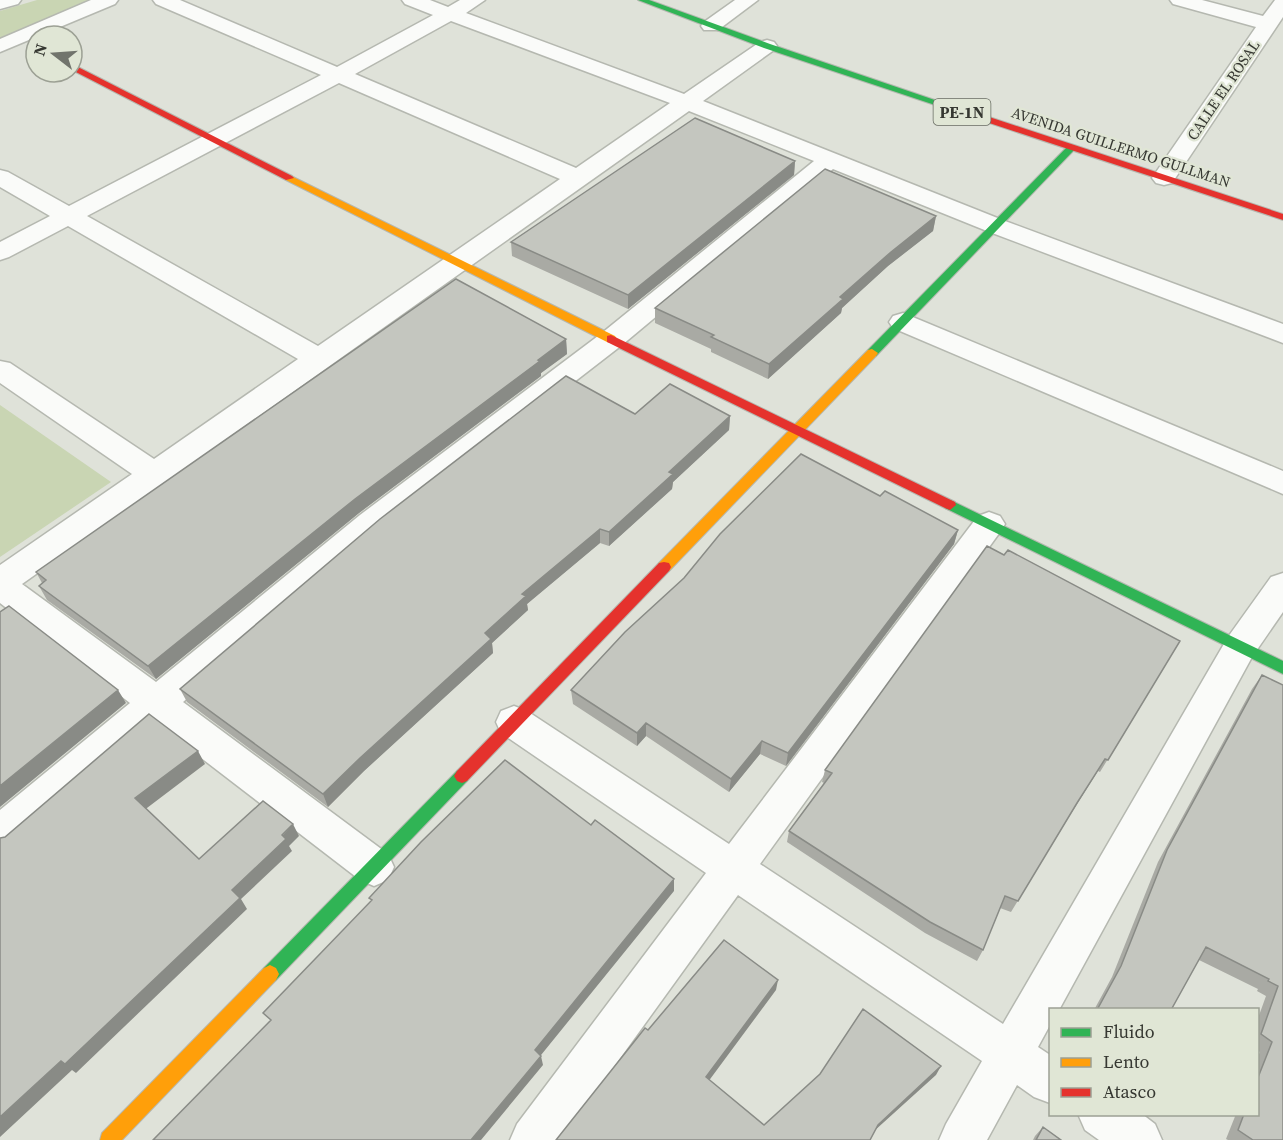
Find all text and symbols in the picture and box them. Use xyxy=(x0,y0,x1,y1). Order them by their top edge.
north arrow xyxy=(24,24,84,84)
street label: CALLE EL ROSAL xyxy=(1182,36,1264,144)
text: N xyxy=(27,40,52,58)
road number: PE-1N xyxy=(934,99,990,125)
street label: AVENIDA GUILLERMO GULLMAN xyxy=(1009,102,1233,192)
legend xyxy=(1049,1008,1259,1116)
text: Fluido xyxy=(1103,1019,1155,1044)
text: Lento xyxy=(1103,1049,1150,1074)
text: Atasco xyxy=(1103,1079,1156,1104)

